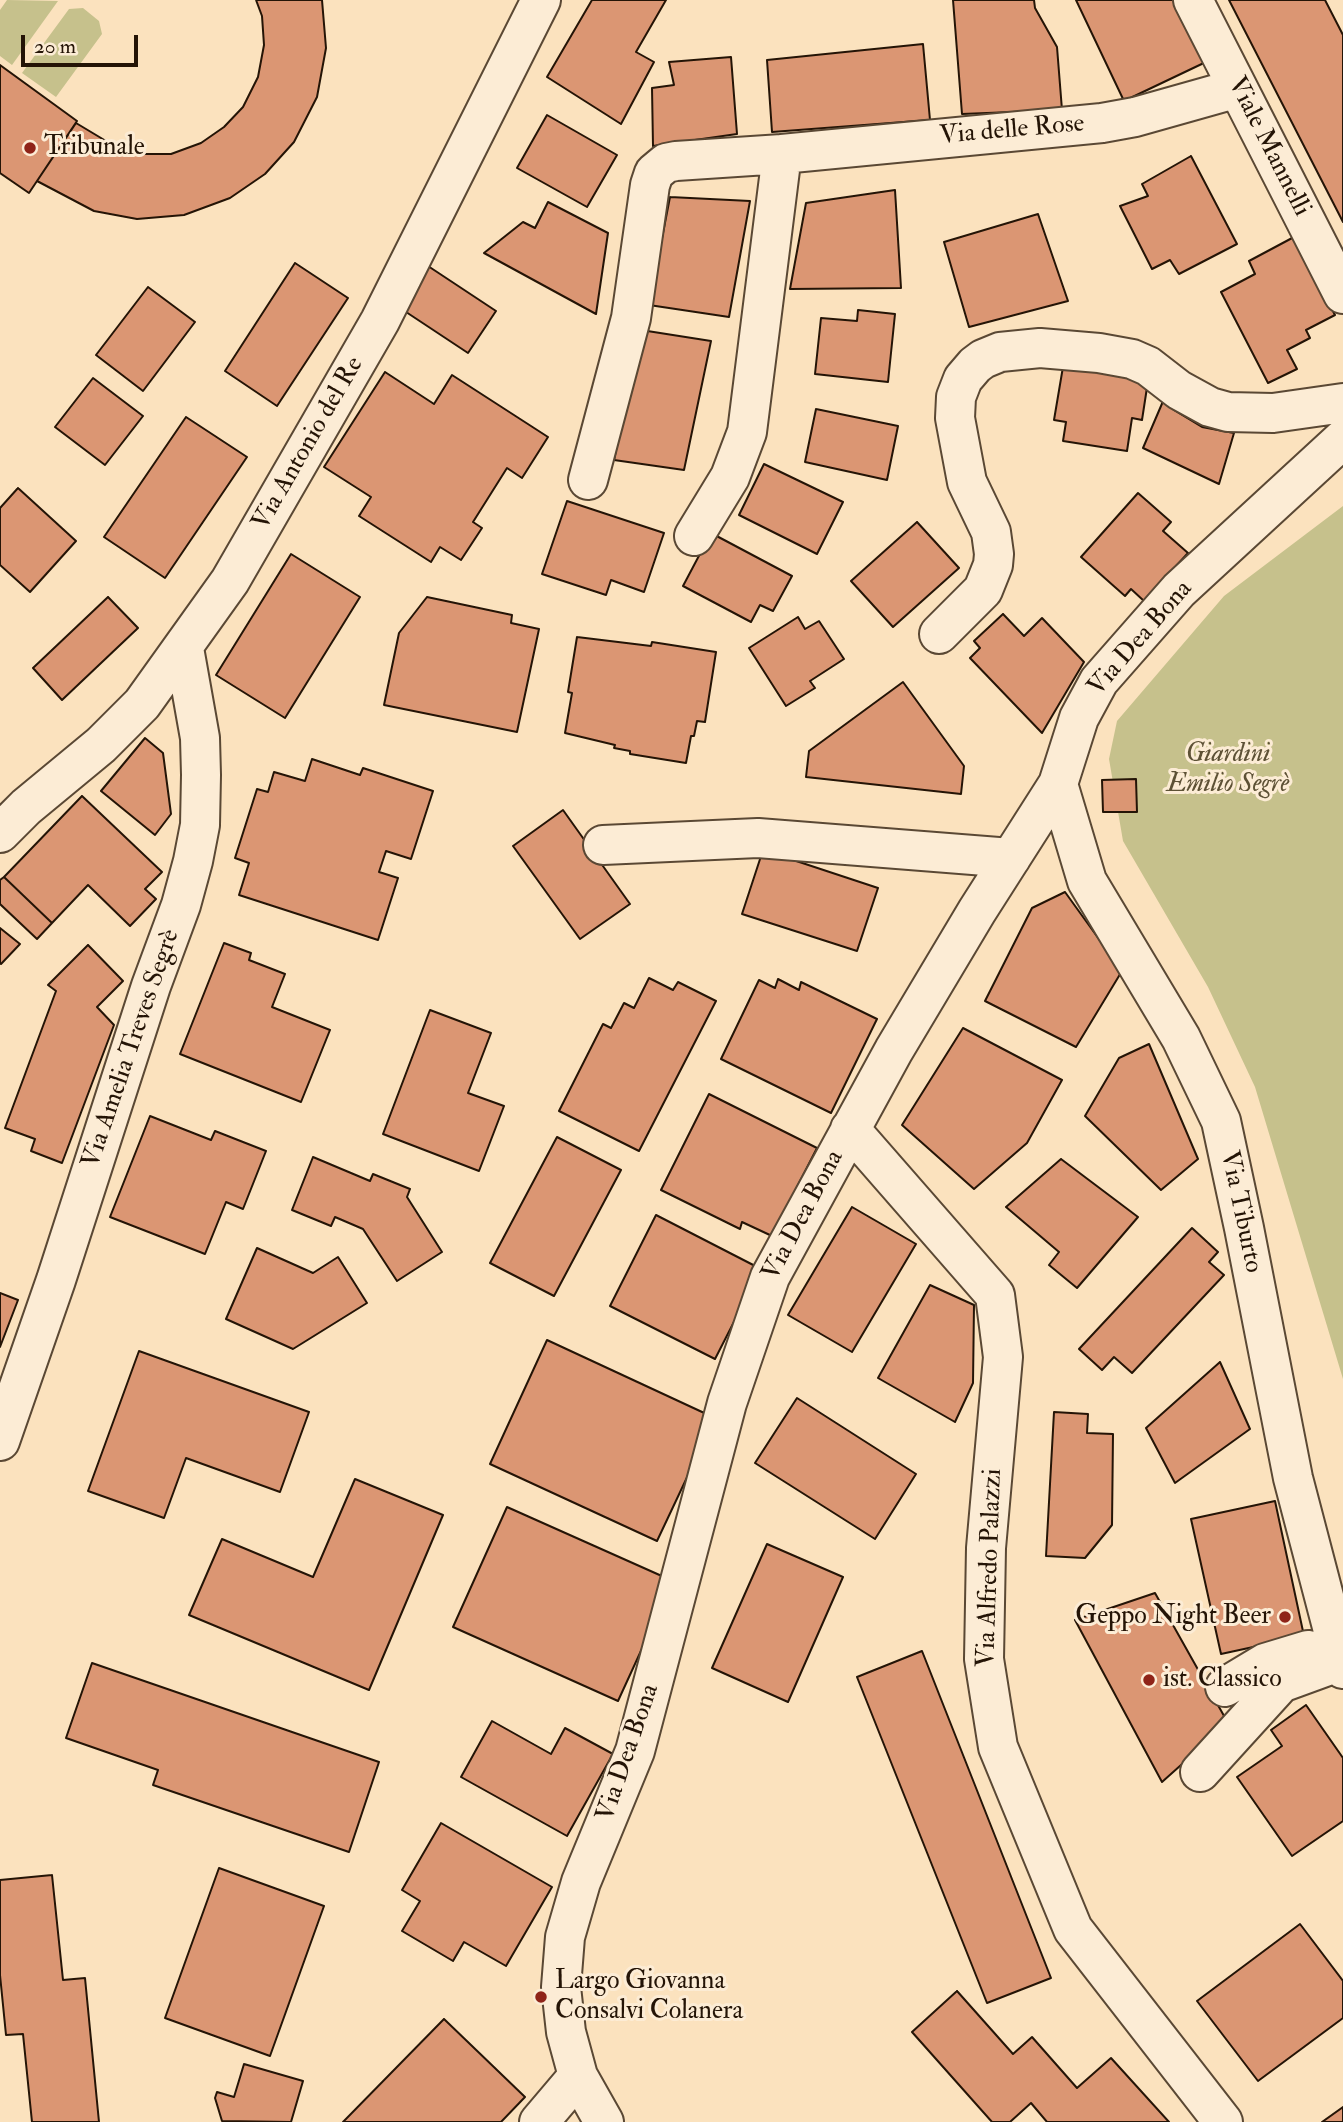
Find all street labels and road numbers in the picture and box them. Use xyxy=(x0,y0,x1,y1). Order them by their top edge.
street label: Viale Mannelli xyxy=(1220,72,1316,222)
street label: Via delle Rose xyxy=(938,109,1086,153)
street label: Via Antonio del Re xyxy=(247,352,371,536)
street label: Via Dea Bona xyxy=(1082,575,1200,703)
street label: Via Amelia Treves Segrè xyxy=(76,926,188,1172)
street label: Via Dea Bona xyxy=(757,1145,851,1287)
street label: Via Tiburto xyxy=(1212,1148,1268,1276)
street label: Via Alfredo Palazzi xyxy=(972,1468,1010,1668)
street label: Via Dea Bona xyxy=(591,1680,667,1826)

